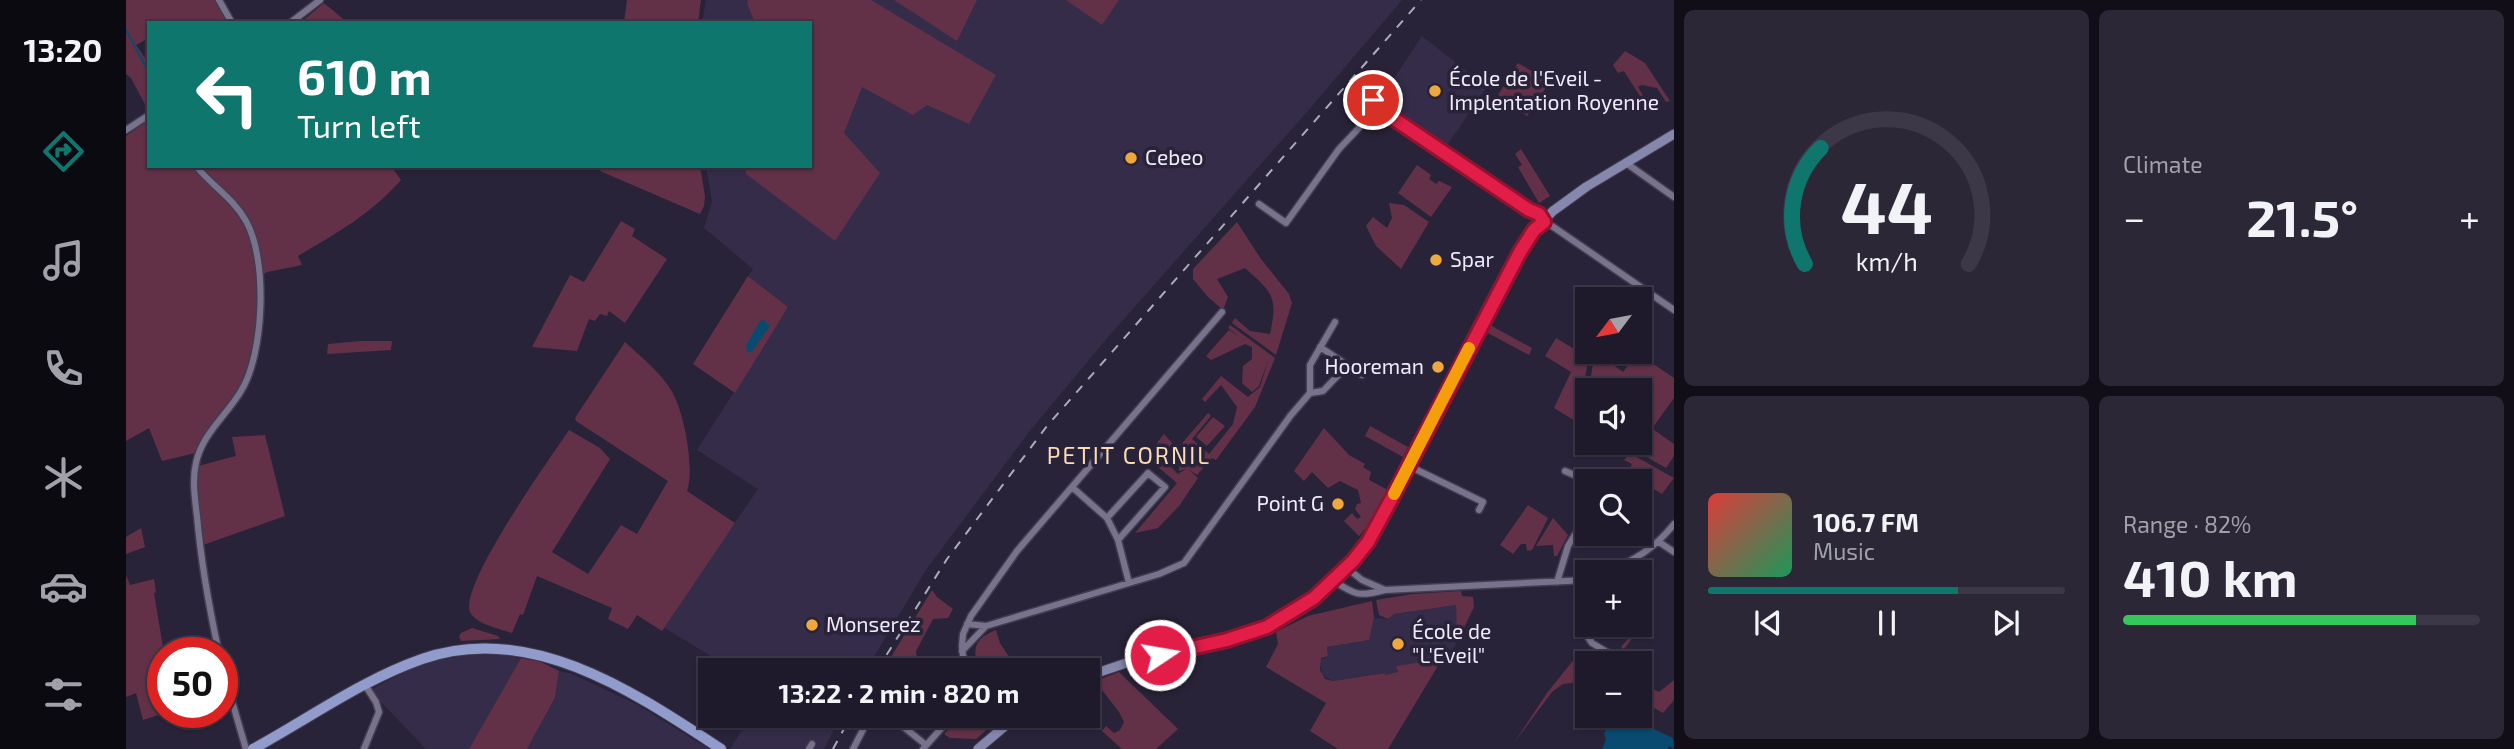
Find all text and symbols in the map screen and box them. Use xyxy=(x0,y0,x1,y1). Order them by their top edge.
text: 13:20 xyxy=(24,30,102,68)
text: 610 m xyxy=(297,46,432,105)
icon: left xyxy=(182,49,273,140)
place label: École de l'Eveil - Implentation Royenne xyxy=(1449,65,1659,114)
pin xyxy=(1343,70,1403,130)
icon: arrive xyxy=(1354,81,1392,119)
marker: École de l'Eveil - Implentation Royenne xyxy=(1427,83,1443,99)
text: Turn left xyxy=(297,106,421,144)
icon: directions xyxy=(39,127,88,176)
place label: Cebeo xyxy=(1145,144,1203,169)
marker: Cebeo xyxy=(1123,150,1139,166)
text: Climate xyxy=(2123,150,2203,178)
text: 44 xyxy=(1840,161,1933,249)
text: 21.5° xyxy=(2246,185,2358,247)
text: − xyxy=(2123,194,2145,240)
text: + xyxy=(2459,194,2480,240)
icon: music xyxy=(39,236,88,285)
place label: Spar xyxy=(1450,246,1494,271)
text: km/h xyxy=(1855,246,1918,276)
marker: Spar xyxy=(1428,252,1444,268)
north arrow xyxy=(1575,287,1652,364)
map controls xyxy=(1575,287,1652,728)
icon: phone xyxy=(39,344,88,393)
place label: Hooreman xyxy=(1325,353,1424,378)
marker: Hooreman xyxy=(1430,359,1446,375)
button: sound xyxy=(1575,378,1652,455)
district label: PETIT CORNIL xyxy=(1047,441,1211,469)
icon: climate xyxy=(39,453,88,502)
button: search xyxy=(1575,469,1652,546)
place label: Point G xyxy=(1257,490,1324,515)
marker: Point G xyxy=(1330,496,1346,512)
text: 106.7 FM xyxy=(1813,506,1919,537)
text: Range · 82% xyxy=(2123,510,2251,538)
text: Music xyxy=(1813,537,1875,565)
text: 410 km xyxy=(2123,545,2298,607)
button: + xyxy=(1575,560,1652,637)
icon: car xyxy=(39,562,88,611)
icon: previous xyxy=(1749,604,1787,642)
icon: pause xyxy=(1868,604,1906,642)
icon: next xyxy=(1987,604,2025,642)
place label: Monserez xyxy=(826,611,921,636)
marker: Monserez xyxy=(804,617,820,633)
position arrow xyxy=(1123,618,1197,692)
place label: École de "L'Eveil" xyxy=(1412,618,1491,667)
marker: École de "L'Eveil" xyxy=(1390,636,1406,652)
speed limit sign: 50 xyxy=(147,637,238,728)
button: − xyxy=(1575,651,1652,728)
icon: filters xyxy=(39,670,88,719)
text: 13:22 · 2 min · 820 m xyxy=(778,677,1020,708)

